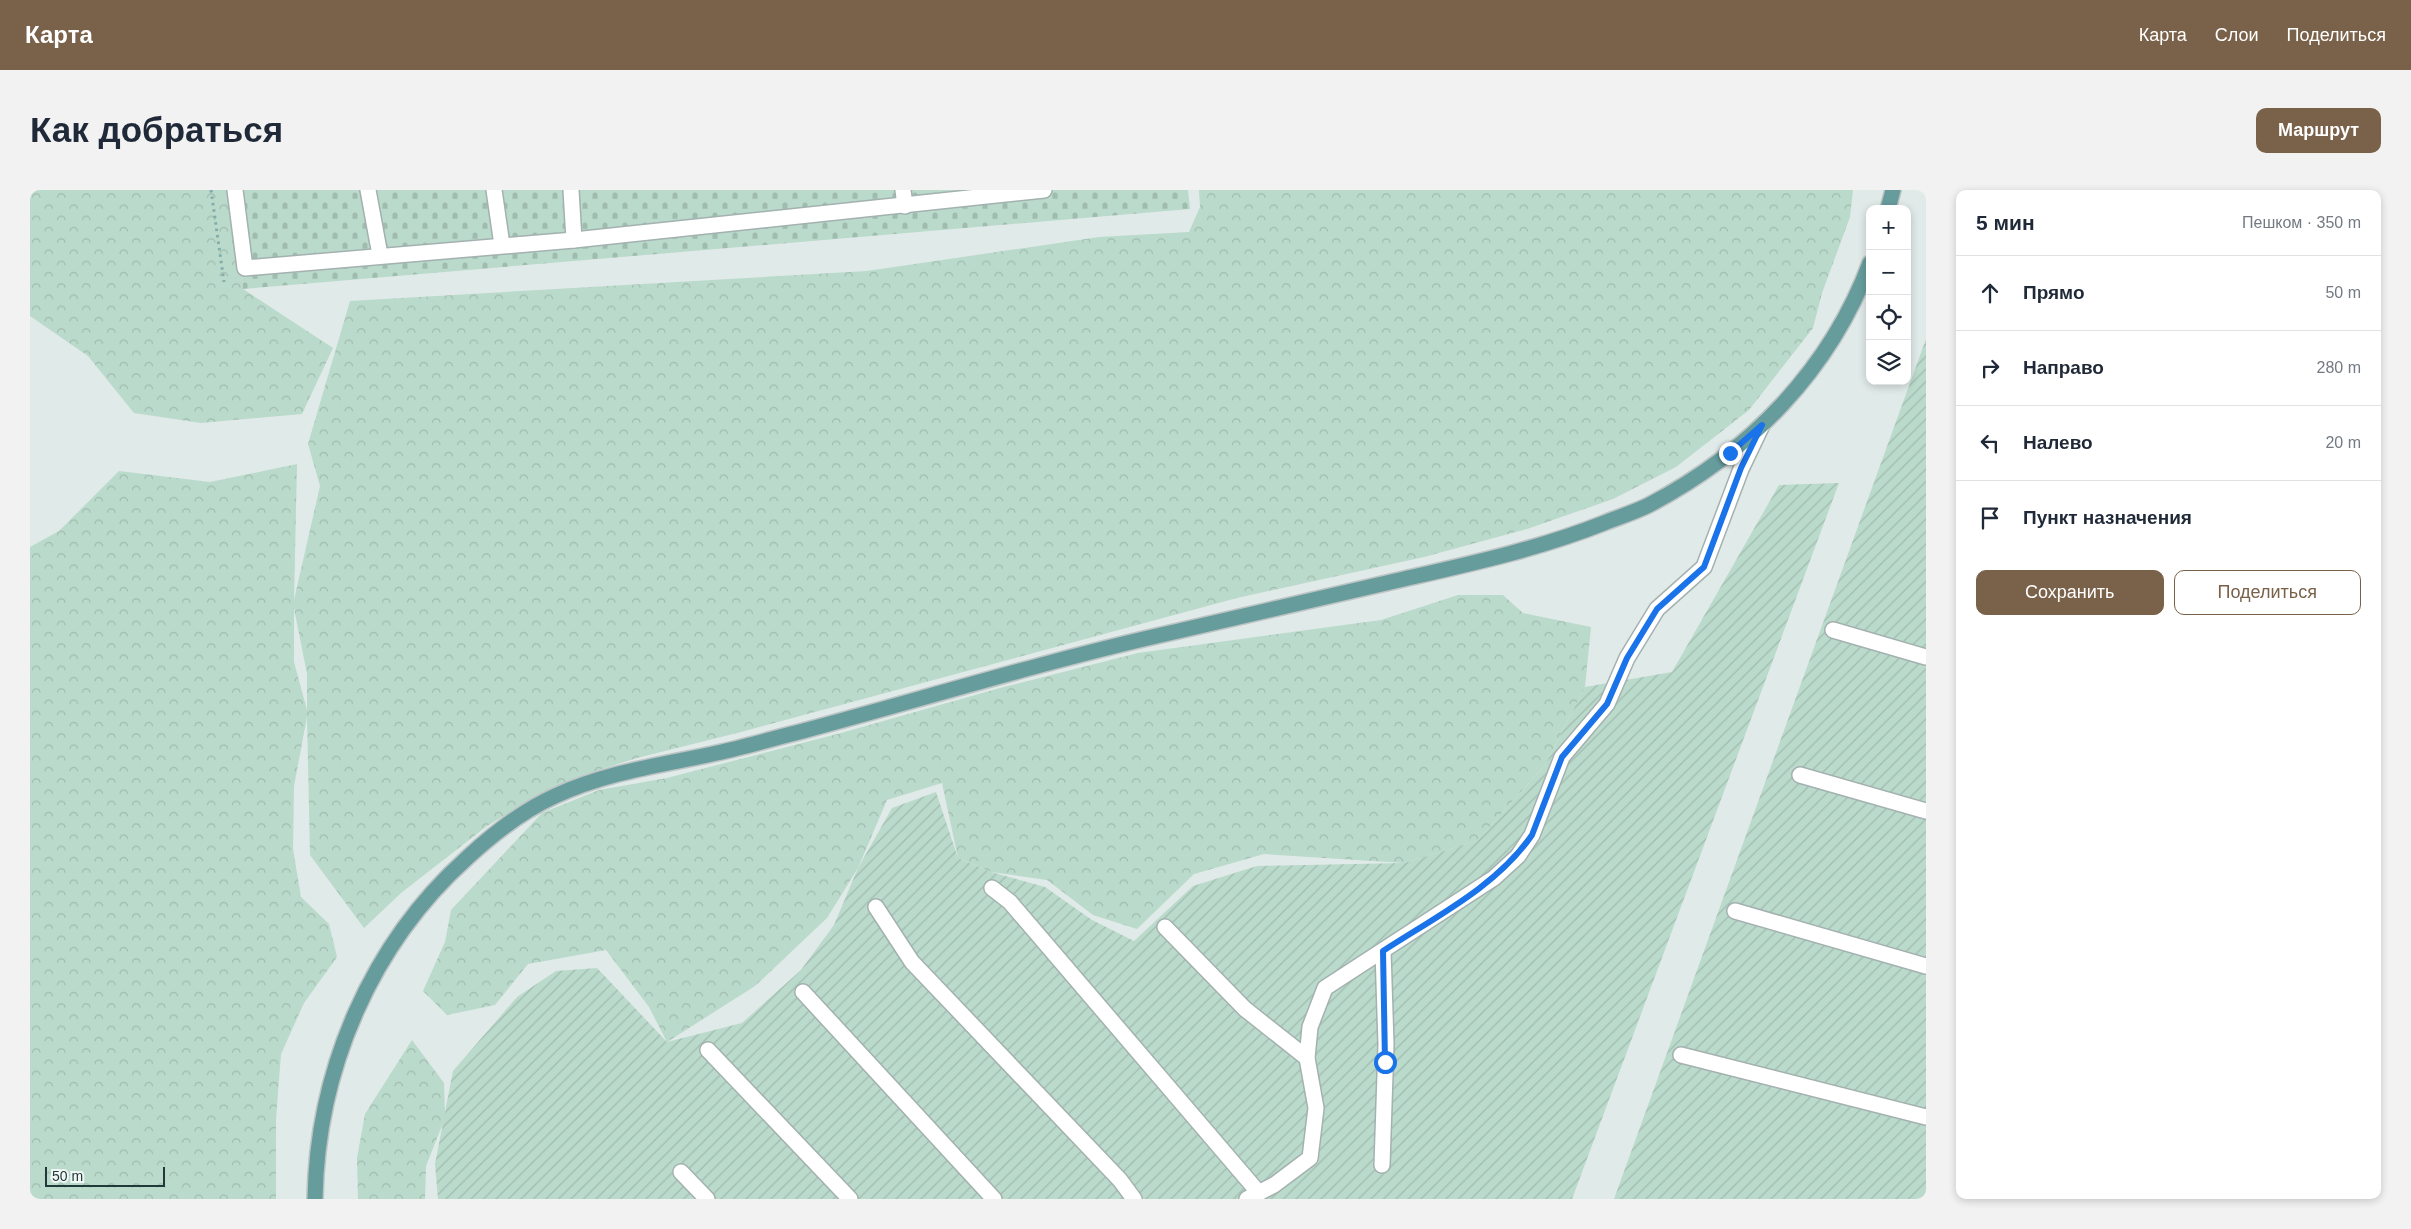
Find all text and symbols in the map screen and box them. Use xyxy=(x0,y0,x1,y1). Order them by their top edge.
text: Карта xyxy=(25,21,93,48)
text: Карта xyxy=(2139,25,2187,45)
text: Слои xyxy=(2215,25,2259,45)
text: Поделиться xyxy=(2287,25,2386,45)
button: Маршрут xyxy=(2256,108,2381,153)
text: Как добраться xyxy=(30,110,283,149)
map controls xyxy=(1866,205,1911,385)
button: + xyxy=(1866,205,1911,250)
text: 5 мин xyxy=(1976,211,2035,234)
text: Пешком · 350 m xyxy=(2242,214,2361,231)
button: − xyxy=(1866,250,1911,295)
icon: ahead xyxy=(1976,279,2004,307)
text: Прямо xyxy=(2023,282,2085,303)
text: 50 m xyxy=(2325,284,2361,301)
button: locate xyxy=(1866,295,1911,340)
button: layers xyxy=(1866,340,1911,385)
icon: right xyxy=(1976,354,2004,382)
text: Направо xyxy=(2023,357,2104,378)
text: 280 m xyxy=(2317,359,2361,376)
icon: left xyxy=(1976,429,2004,457)
text: Налево xyxy=(2023,432,2093,453)
text: 20 m xyxy=(2325,434,2361,451)
route end xyxy=(1719,442,1742,465)
icon: arrive xyxy=(1976,504,2004,532)
text: Пункт назначения xyxy=(2023,507,2192,528)
button: Сохранить xyxy=(1976,570,2164,615)
button: Поделиться xyxy=(2174,570,2361,615)
route start xyxy=(1374,1051,1397,1074)
scale bar xyxy=(45,1164,165,1187)
text: 50 m xyxy=(52,1168,83,1184)

